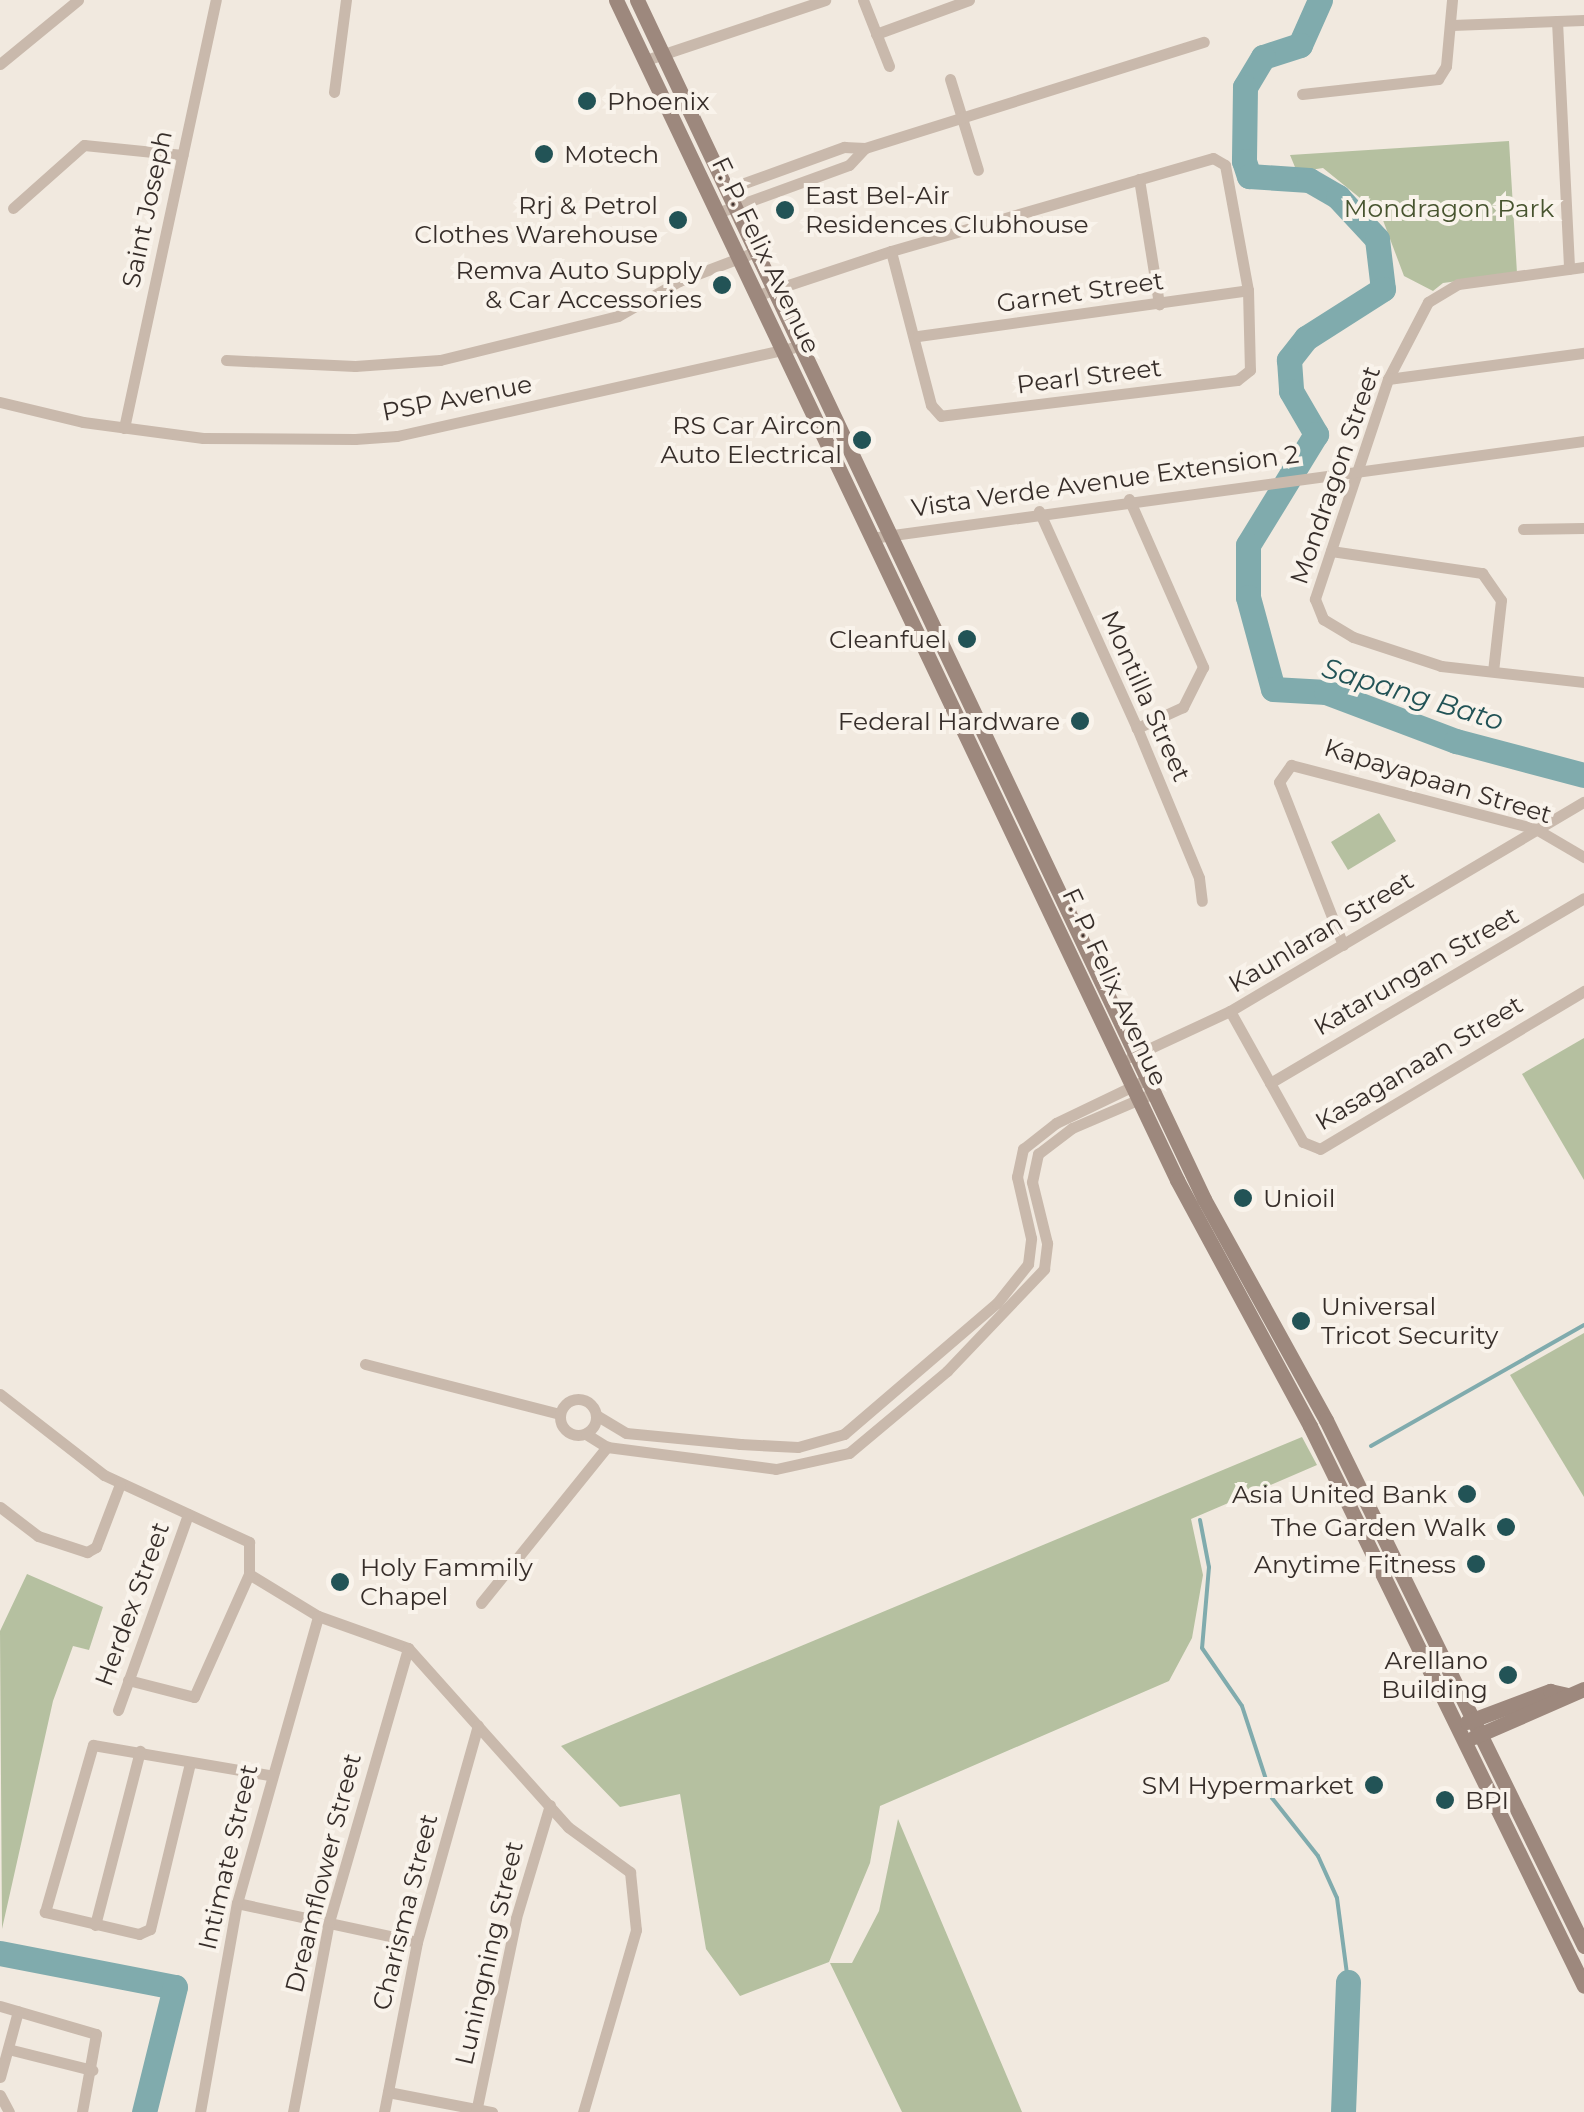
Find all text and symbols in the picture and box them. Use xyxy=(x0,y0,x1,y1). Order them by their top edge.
place label: Phoenix xyxy=(607,86,710,116)
marker: Phoenix xyxy=(576,90,598,112)
street label: Saint Joseph xyxy=(116,128,178,290)
place label: Motech xyxy=(564,139,659,169)
marker: Motech xyxy=(533,143,555,165)
street label: F. P. Felix Avenue xyxy=(705,152,827,358)
place label: East Bel-Air Residences Clubhouse xyxy=(805,181,1089,240)
place label: Rrj & Petrol Clothes Warehouse xyxy=(414,191,658,250)
park label: Mondragon Park xyxy=(1344,193,1554,223)
marker: East Bel-Air Residences Clubhouse xyxy=(774,199,796,221)
marker: Rrj & Petrol Clothes Warehouse xyxy=(667,209,689,231)
place label: Remva Auto Supply & Car Accessories xyxy=(456,256,702,315)
street label: Garnet Street xyxy=(995,265,1165,319)
marker: Remva Auto Supply & Car Accessories xyxy=(711,274,733,296)
street label: Pearl Street xyxy=(1015,352,1163,400)
street label: Mondragon Street xyxy=(1284,362,1386,588)
street label: PSP Avenue xyxy=(379,369,535,427)
place label: RS Car Aircon Auto Electrical xyxy=(661,411,842,470)
marker: RS Car Aircon Auto Electrical xyxy=(851,429,873,451)
street label: Vista Verde Avenue Extension 2 xyxy=(909,439,1301,523)
street label: Montilla Street xyxy=(1095,606,1197,786)
place label: Cleanfuel xyxy=(829,624,947,654)
marker: Cleanfuel xyxy=(956,628,978,650)
water label: Sapang Bato xyxy=(1318,650,1508,738)
place label: Federal Hardware xyxy=(838,706,1060,736)
marker: Federal Hardware xyxy=(1069,710,1091,732)
street label: Kapayapaan Street xyxy=(1321,732,1555,830)
street label: Kaunlaran Street xyxy=(1223,865,1419,999)
street label: F. P. Felix Avenue xyxy=(1056,883,1174,1091)
street label: Katarungan Street xyxy=(1308,900,1524,1042)
street label: Kasaganaan Street xyxy=(1310,989,1528,1137)
place label: Unioil xyxy=(1263,1183,1336,1213)
marker: Unioil xyxy=(1232,1187,1254,1209)
place label: Universal Tricot Security xyxy=(1321,1292,1498,1351)
marker: Universal Tricot Security xyxy=(1290,1310,1312,1332)
place label: Asia United Bank xyxy=(1232,1479,1447,1509)
marker: Asia United Bank xyxy=(1456,1483,1478,1505)
place label: The Garden Walk xyxy=(1271,1512,1486,1542)
marker: The Garden Walk xyxy=(1495,1516,1517,1538)
street label: Herdex Street xyxy=(88,1518,176,1690)
place label: Anytime Fitness xyxy=(1254,1549,1456,1579)
place label: Holy Fammily Chapel xyxy=(360,1553,533,1612)
marker: Anytime Fitness xyxy=(1465,1553,1487,1575)
marker: Holy Fammily Chapel xyxy=(329,1571,351,1593)
place label: Arellano Building xyxy=(1381,1646,1488,1705)
marker: Arellano Building xyxy=(1497,1664,1519,1686)
street label: Dreamflower Street xyxy=(279,1750,367,1996)
street label: Intimate Street xyxy=(192,1761,264,1953)
place label: SM Hypermarket xyxy=(1142,1770,1354,1800)
marker: SM Hypermarket xyxy=(1363,1774,1385,1796)
place label: BPI xyxy=(1465,1785,1509,1815)
marker: BPI xyxy=(1434,1789,1456,1811)
street label: Charisma Street xyxy=(366,1811,444,2013)
street label: Luningning Street xyxy=(449,1838,529,2068)

